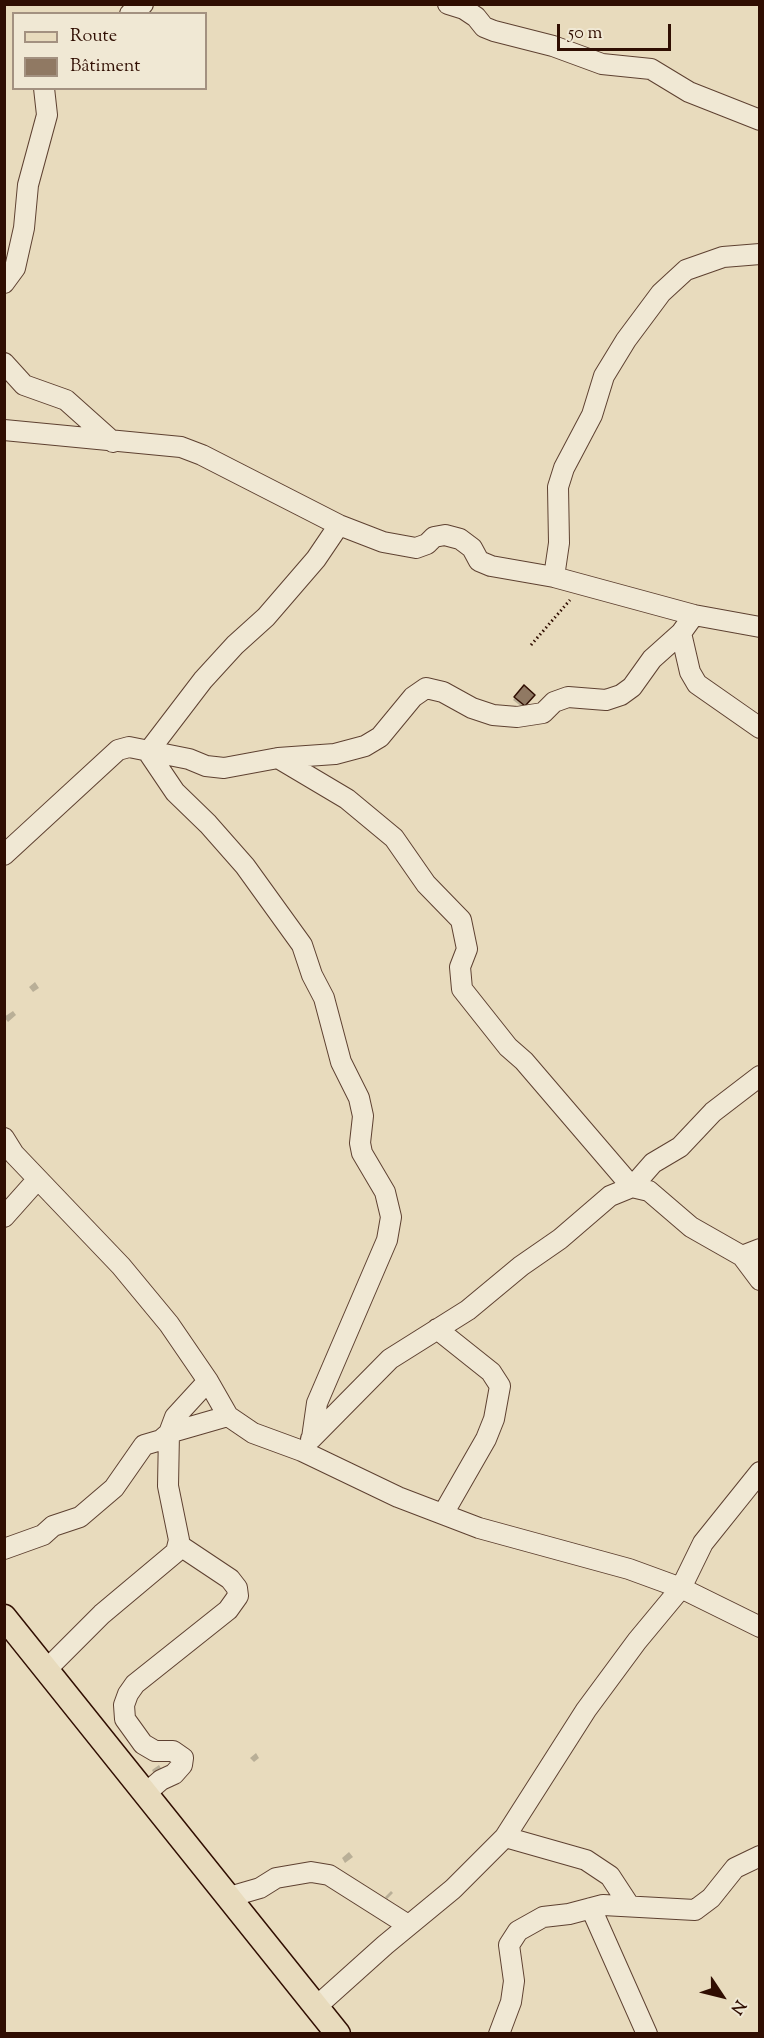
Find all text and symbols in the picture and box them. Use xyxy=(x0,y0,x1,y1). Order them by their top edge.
legend xyxy=(12,12,207,90)
scale bar xyxy=(560,12,674,50)
text: 50 m xyxy=(568,21,602,47)
text: Route xyxy=(70,24,117,50)
text: Bâtiment xyxy=(70,54,140,80)
north arrow xyxy=(692,1966,752,2026)
text: N xyxy=(724,1995,750,2018)

